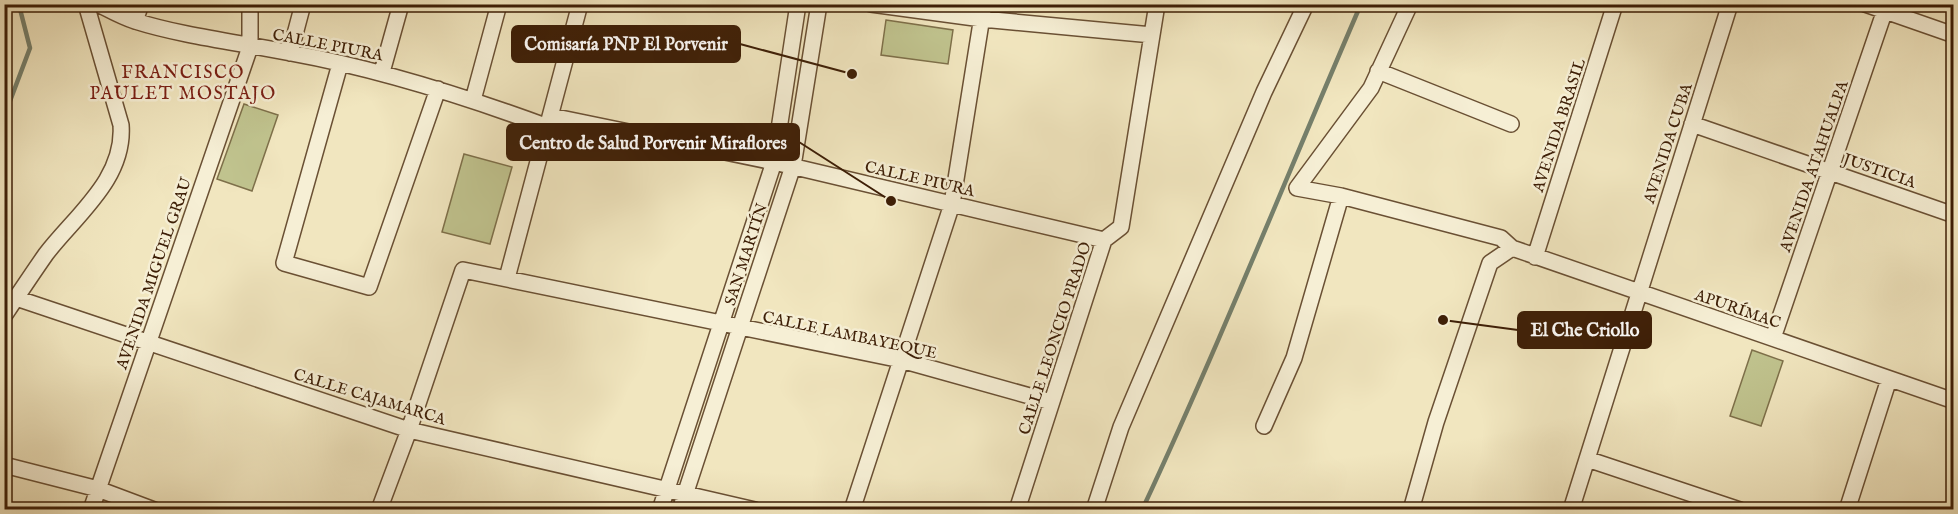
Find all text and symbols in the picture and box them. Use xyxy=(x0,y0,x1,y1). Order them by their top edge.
street label: CALLE PIURA xyxy=(271,25,386,67)
callout: Comisaría PNP El Porvenir xyxy=(512,26,740,62)
text: Comisaría PNP El Porvenir xyxy=(524,34,728,57)
street label: AVENIDA BRASIL xyxy=(1529,56,1591,196)
district label: FRANCISCO PAULET MOSTAJO xyxy=(89,62,277,106)
street label: AVENIDA ATAHUALPA xyxy=(1776,77,1854,256)
street label: AVENIDA CUBA xyxy=(1640,80,1698,207)
callout: Centro de Salud Porvenir Miraflores xyxy=(507,124,799,160)
text: Centro de Salud Porvenir Miraflores xyxy=(519,133,788,156)
street label: JUSTICIA xyxy=(1838,149,1920,194)
street label: CALLE PIURA xyxy=(863,158,978,203)
street label: AVENIDA MIGUEL GRAU xyxy=(112,175,197,373)
street label: SAN MARTÍN xyxy=(719,200,773,308)
street label: CALLE LEONCIO PRADO xyxy=(1015,240,1097,438)
street label: APURÍMAC xyxy=(1691,284,1784,334)
street label: CALLE LAMBAYEQUE xyxy=(761,308,939,364)
callout: El Che Criollo xyxy=(1518,312,1651,348)
text: El Che Criollo xyxy=(1530,320,1640,343)
street label: CALLE CAJAMARCA xyxy=(291,365,449,431)

